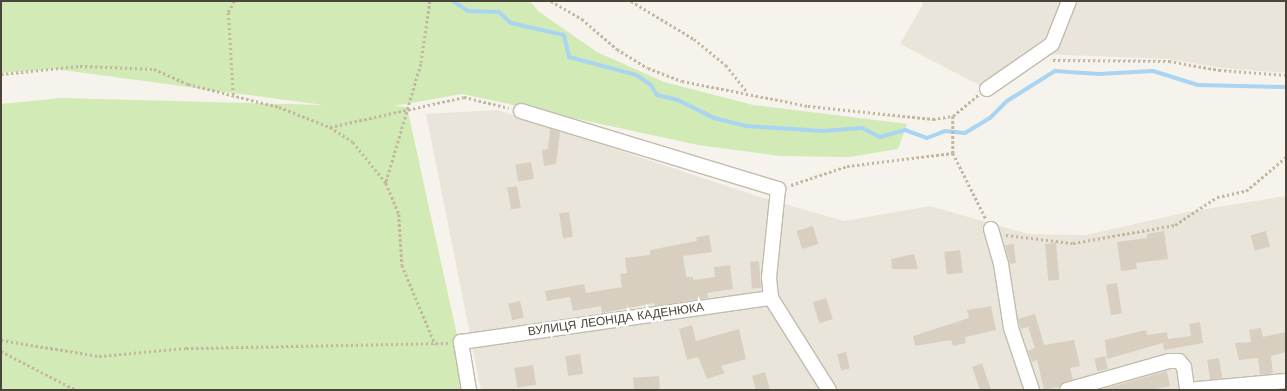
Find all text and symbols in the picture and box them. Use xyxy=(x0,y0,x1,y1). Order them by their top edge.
street label: ВУЛИЦЯ ЛЕОНІДА КАДЕНЮКА xyxy=(527,301,705,339)

